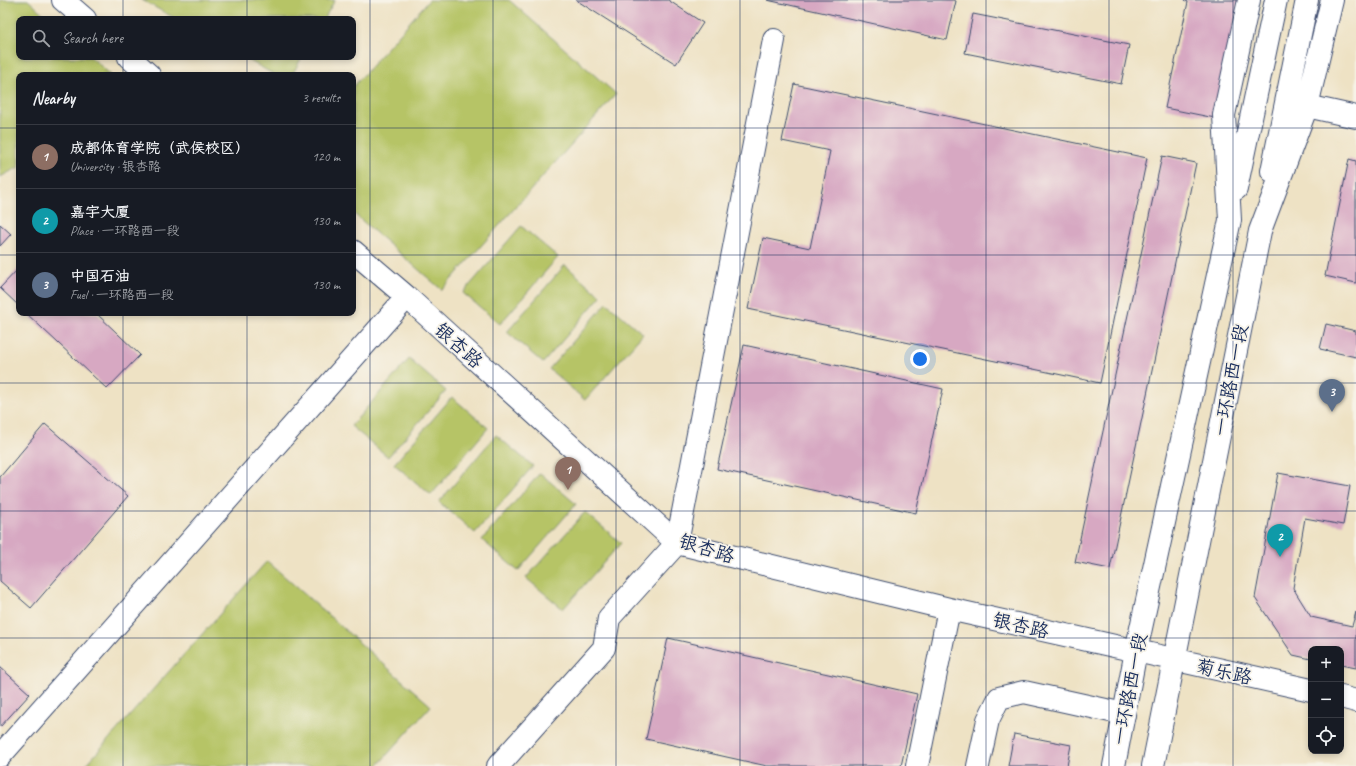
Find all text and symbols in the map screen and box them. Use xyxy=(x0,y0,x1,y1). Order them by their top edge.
search box xyxy=(16,16,356,60)
icon: search xyxy=(30,27,52,49)
text: Search here xyxy=(62,29,123,48)
text: Nearby xyxy=(32,88,75,109)
text: 3 results xyxy=(302,90,340,106)
text: 成都体育学院（武侯校区） xyxy=(70,139,250,158)
text: 1 xyxy=(42,149,48,165)
text: 120 m xyxy=(312,149,340,165)
text: University · 银杏路 xyxy=(70,159,161,175)
text: 嘉宇大厦 xyxy=(70,203,130,222)
text: 2 xyxy=(42,213,48,229)
text: 130 m xyxy=(312,213,340,229)
text: Place · 一环路西一段 xyxy=(70,223,180,239)
text: 中国石油 xyxy=(70,267,130,286)
text: 3 xyxy=(42,277,48,293)
text: 130 m xyxy=(312,277,340,293)
text: Fuel · 一环路西一段 xyxy=(70,287,174,303)
street label: 银杏路 xyxy=(429,318,488,374)
street label: 一环路西一段 xyxy=(1208,322,1254,438)
your location xyxy=(910,349,930,369)
pin: 3 xyxy=(1319,379,1345,412)
pin: 1 xyxy=(555,457,581,490)
pin: 2 xyxy=(1267,524,1293,557)
street label: 银杏路 xyxy=(676,529,737,569)
street label: 银杏路 xyxy=(990,608,1051,644)
street label: 一环路西一段 xyxy=(1107,631,1153,747)
map controls xyxy=(1308,646,1344,754)
button: + xyxy=(1308,646,1344,682)
street label: 菊乐路 xyxy=(1193,654,1254,690)
button: − xyxy=(1308,682,1344,718)
button: locate xyxy=(1308,718,1344,754)

